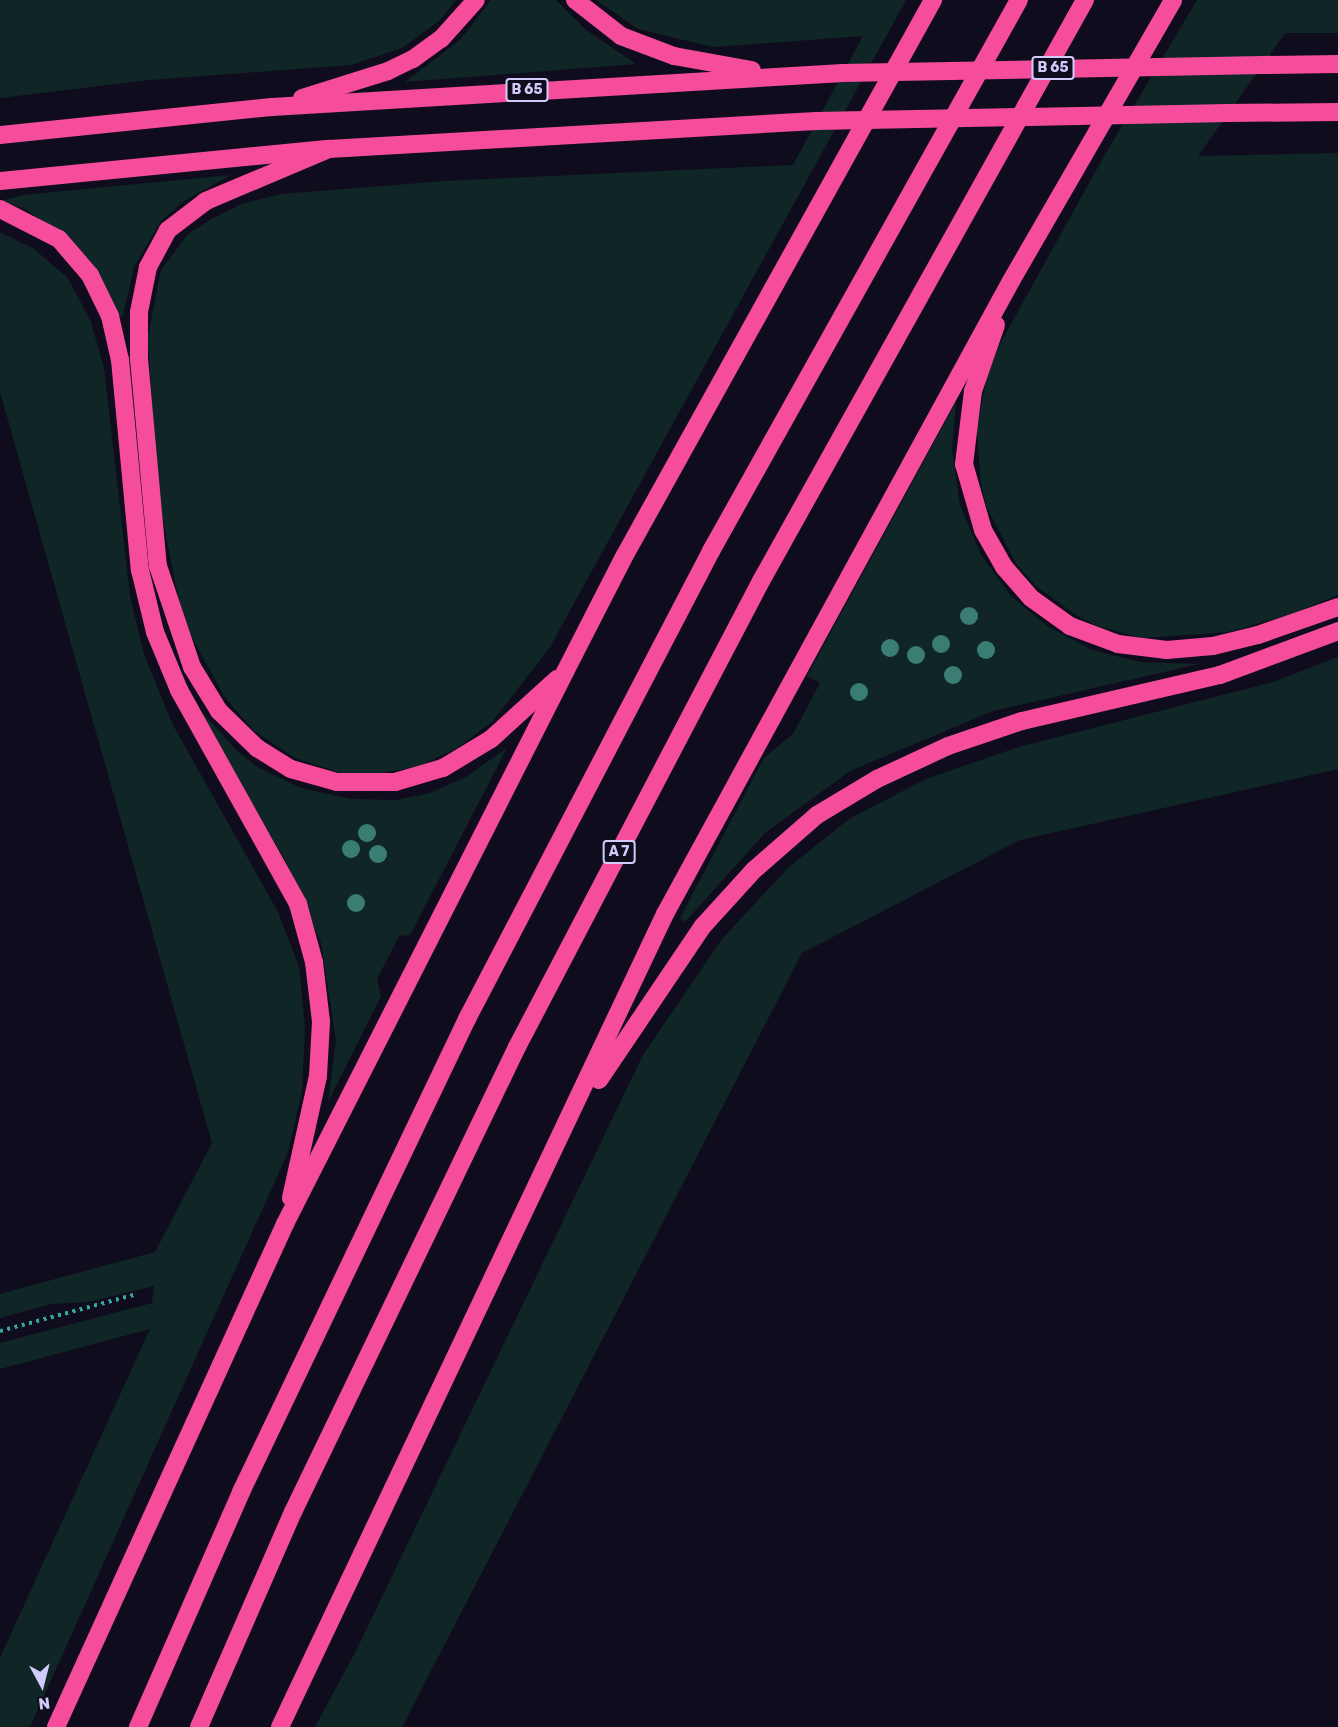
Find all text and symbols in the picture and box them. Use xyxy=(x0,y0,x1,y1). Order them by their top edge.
road number: B 65 xyxy=(1030,57,1076,79)
road number: B 65 xyxy=(504,79,550,101)
road number: A 7 xyxy=(601,841,637,863)
north arrow xyxy=(12,1655,72,1715)
text: N xyxy=(37,1693,51,1713)

